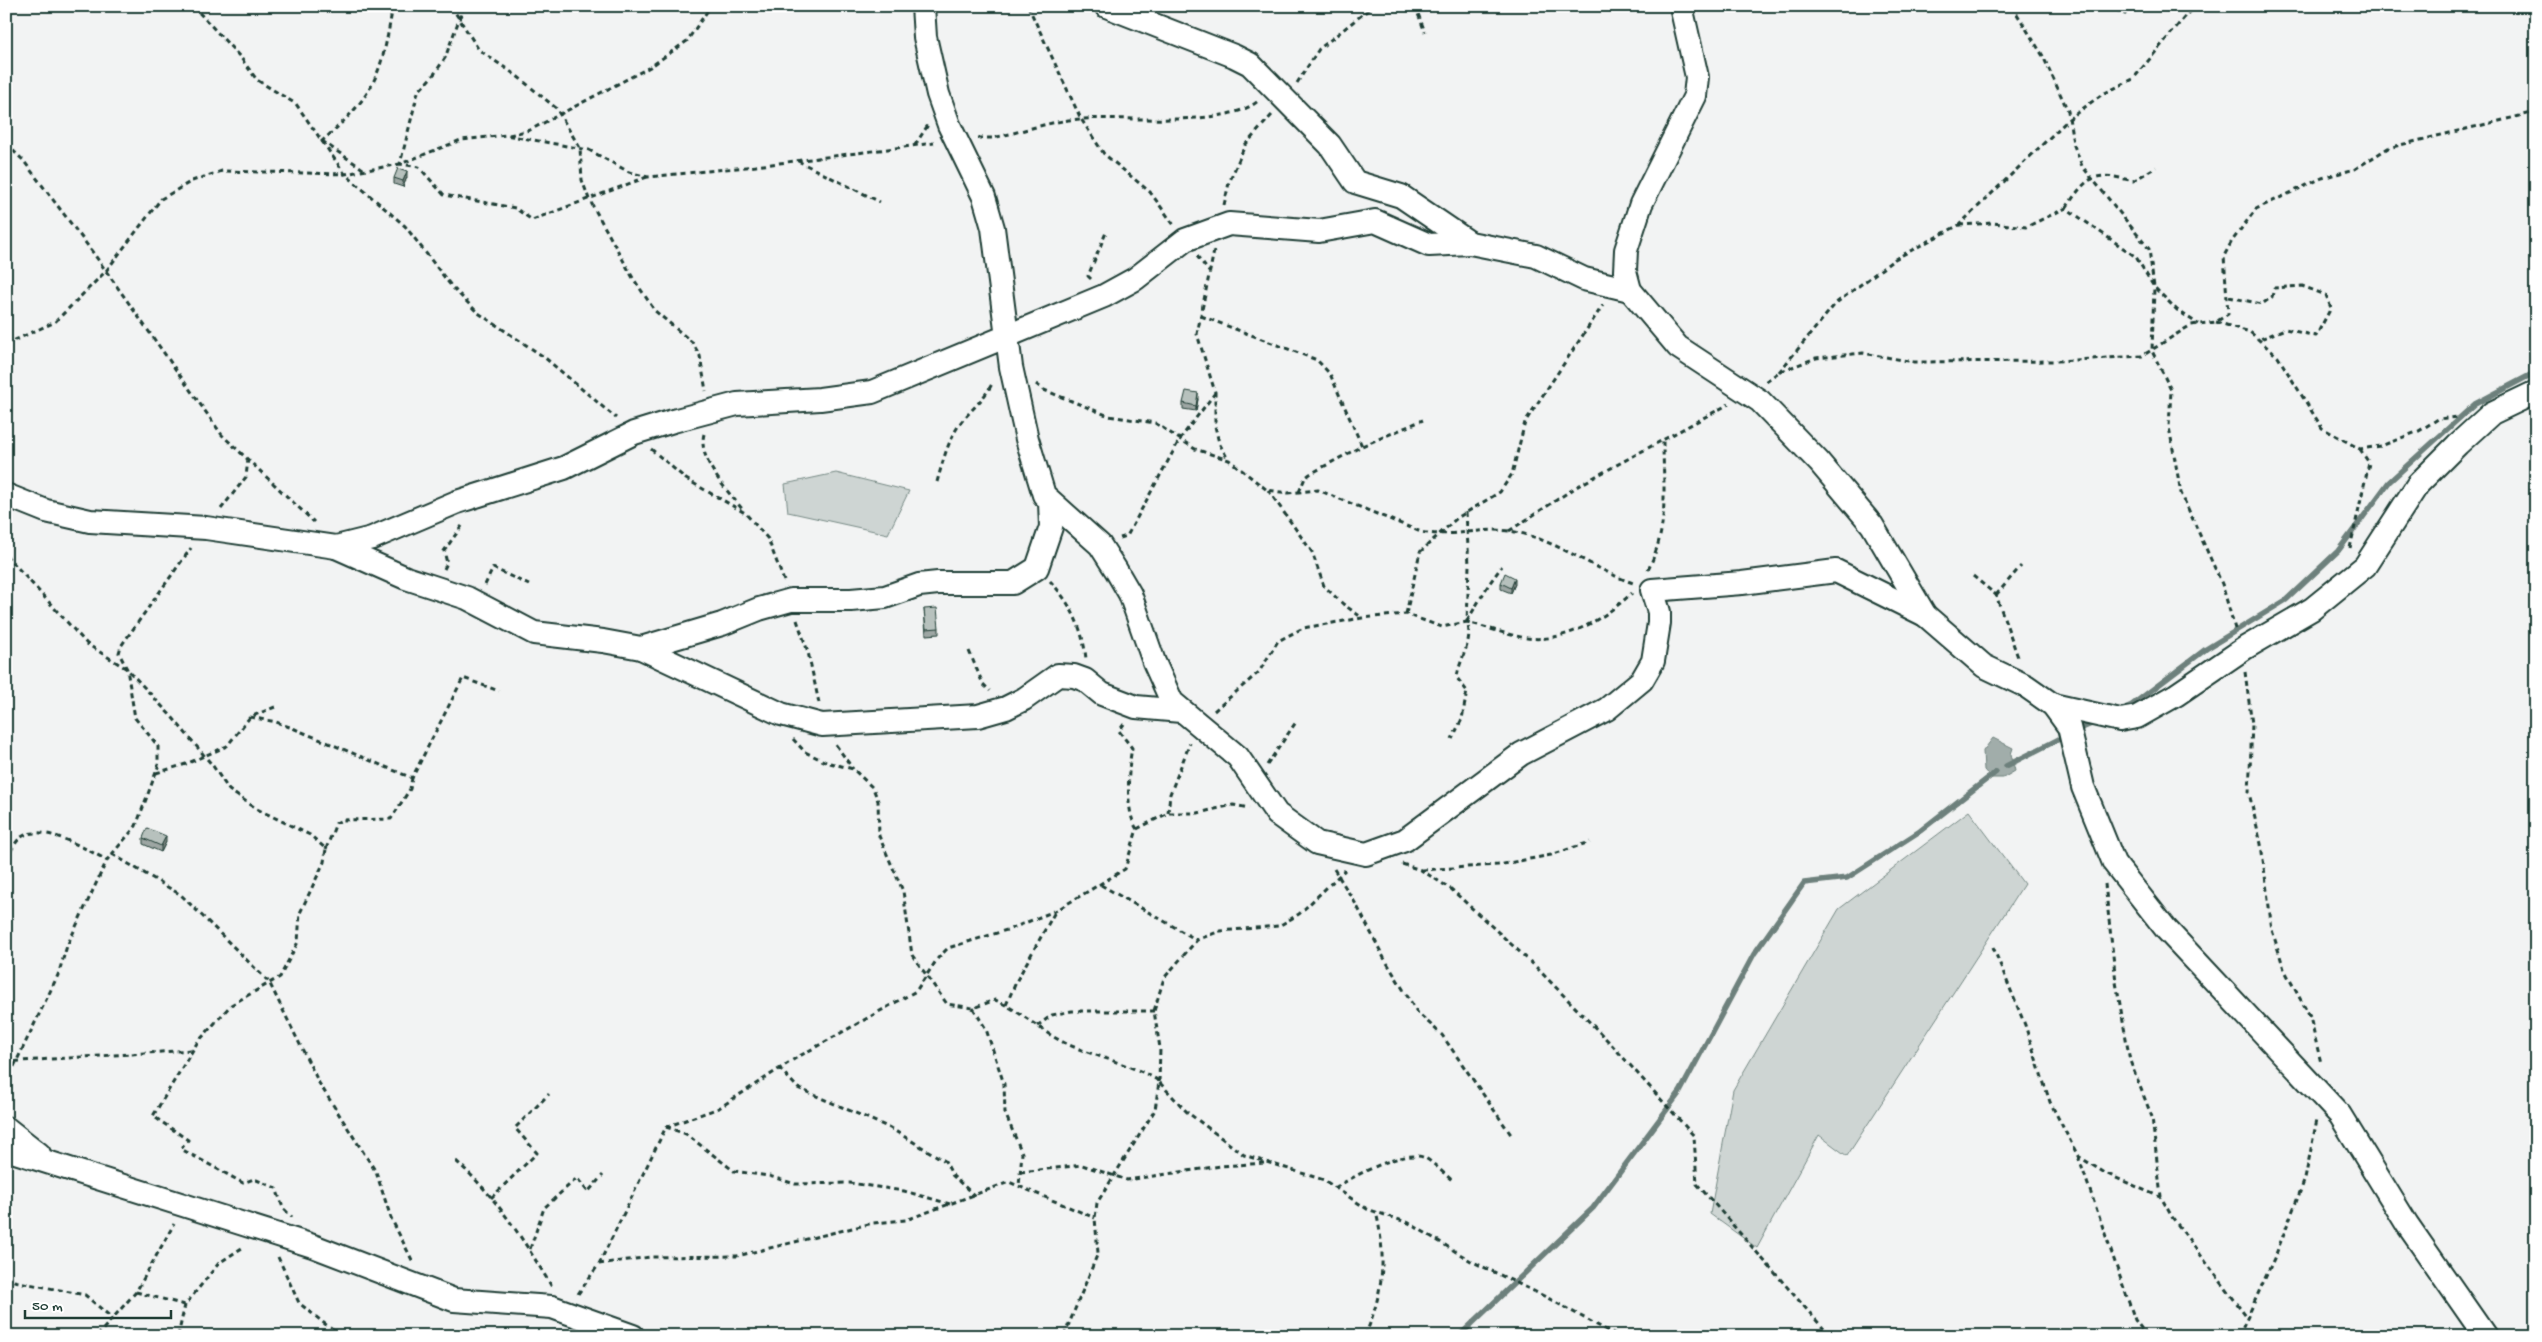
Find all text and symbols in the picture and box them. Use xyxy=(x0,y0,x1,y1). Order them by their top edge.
scale bar xyxy=(25,1287,171,1319)
text: 50 m xyxy=(32,1298,63,1316)

